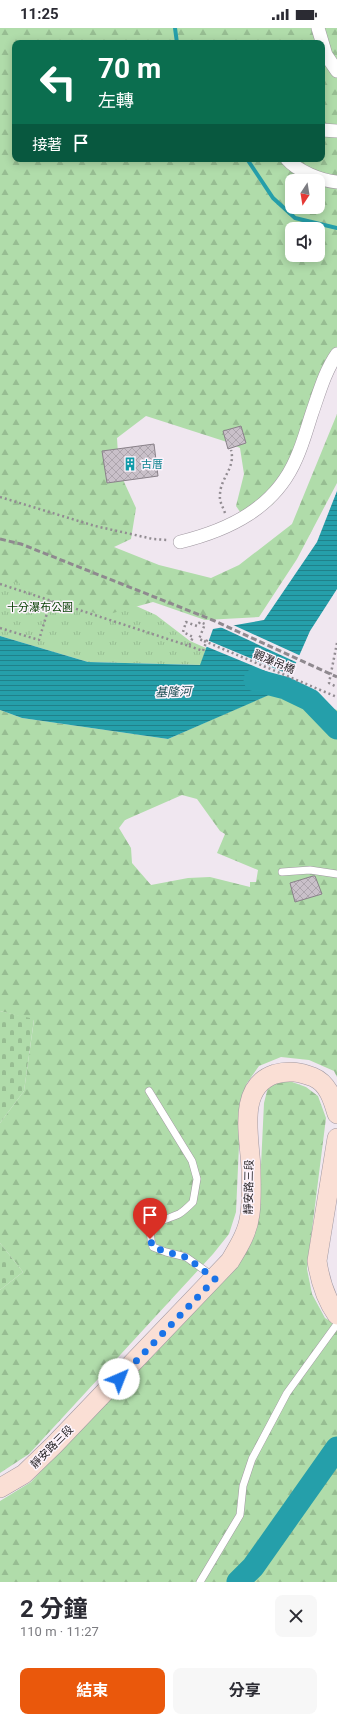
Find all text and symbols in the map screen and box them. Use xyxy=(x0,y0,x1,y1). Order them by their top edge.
text: 11:25 xyxy=(20,5,59,23)
text: 70 m xyxy=(98,52,161,85)
icon: left xyxy=(32,56,84,108)
text: 左轉 xyxy=(98,90,134,111)
icon: arrive xyxy=(70,132,92,154)
text: 接著 xyxy=(32,136,62,154)
north arrow xyxy=(285,174,325,214)
map controls xyxy=(285,174,325,262)
button: sound xyxy=(285,222,325,262)
building icon: 古厝 xyxy=(122,456,138,472)
place label: 古厝 xyxy=(141,458,163,471)
park label: 十分瀑布公園 xyxy=(7,601,73,614)
street label: 觀瀑吊橋 xyxy=(251,647,297,677)
water label: 基隆河 xyxy=(155,684,193,700)
street label: 靜安路三段 xyxy=(242,1159,256,1215)
pin xyxy=(133,1198,167,1239)
icon: arrive xyxy=(139,1204,161,1226)
position arrow xyxy=(98,1358,140,1400)
street label: 靜安路三段 xyxy=(28,1423,76,1471)
text: 2 分鐘 xyxy=(20,1595,88,1623)
button: close xyxy=(275,1595,317,1637)
text: 110 m · 11:27 xyxy=(20,1624,99,1639)
button: 結束 xyxy=(20,1668,165,1714)
button: 分享 xyxy=(173,1668,317,1714)

